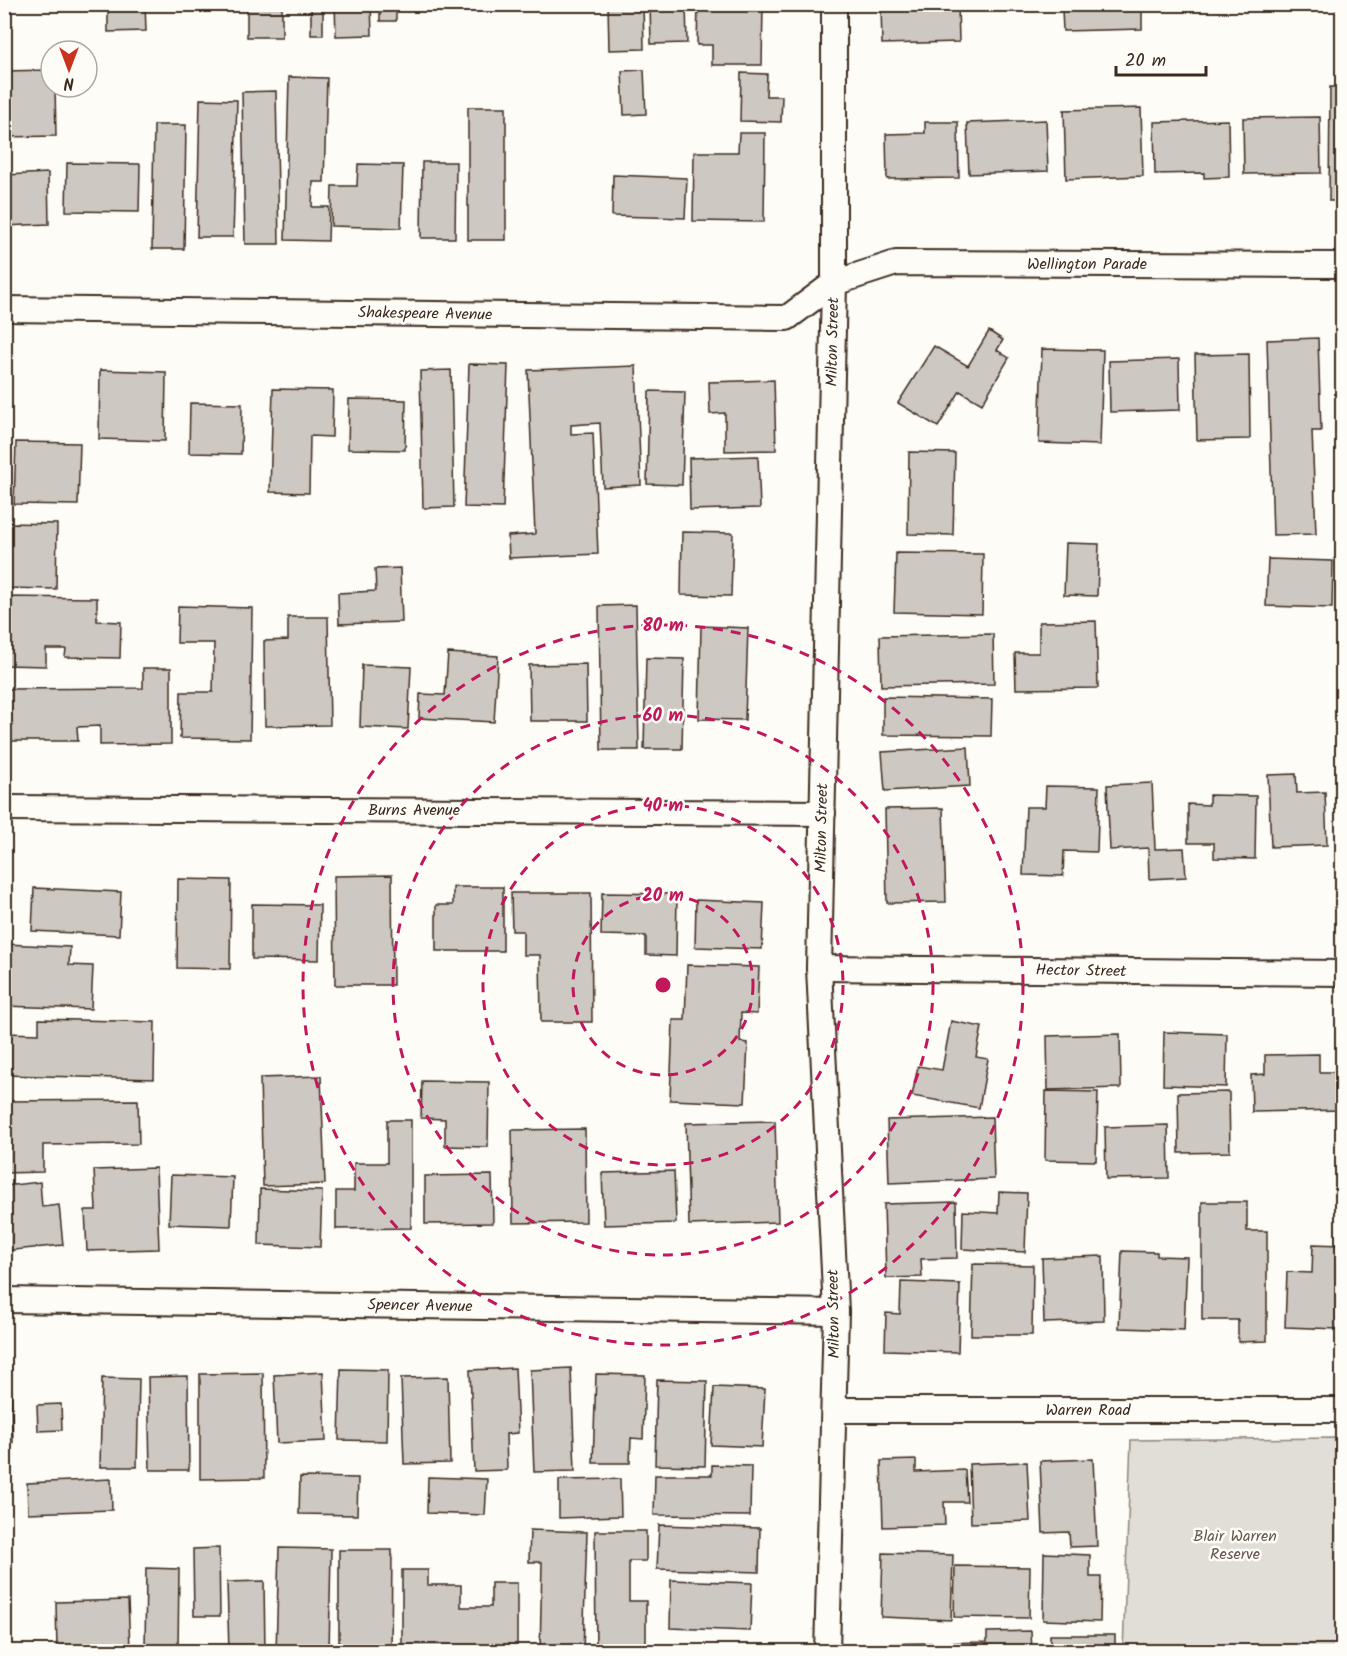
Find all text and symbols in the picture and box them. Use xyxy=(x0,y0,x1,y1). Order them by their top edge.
north arrow xyxy=(39,39,99,99)
scale bar xyxy=(1116,39,1206,77)
text: 20 m xyxy=(1125,47,1166,76)
text: N xyxy=(64,70,74,95)
street label: Wellington Parade xyxy=(1027,252,1147,277)
street label: Milton Street xyxy=(820,296,846,387)
street label: Shakespeare Avenue xyxy=(358,300,492,328)
text: 80 m xyxy=(642,612,684,641)
text: 60 m xyxy=(643,702,684,731)
street label: Milton Street xyxy=(809,782,835,873)
text: 40 m xyxy=(643,792,684,821)
street label: Burns Avenue xyxy=(368,798,460,823)
text: 20 m xyxy=(642,882,684,911)
street label: Hector Street xyxy=(1035,958,1127,984)
centre of rings xyxy=(653,975,673,995)
street label: Milton Street xyxy=(821,1268,847,1359)
street label: Spencer Avenue xyxy=(367,1293,473,1319)
street label: Warren Road xyxy=(1046,1398,1131,1423)
park label: Blair Warren Reserve xyxy=(1193,1524,1277,1567)

